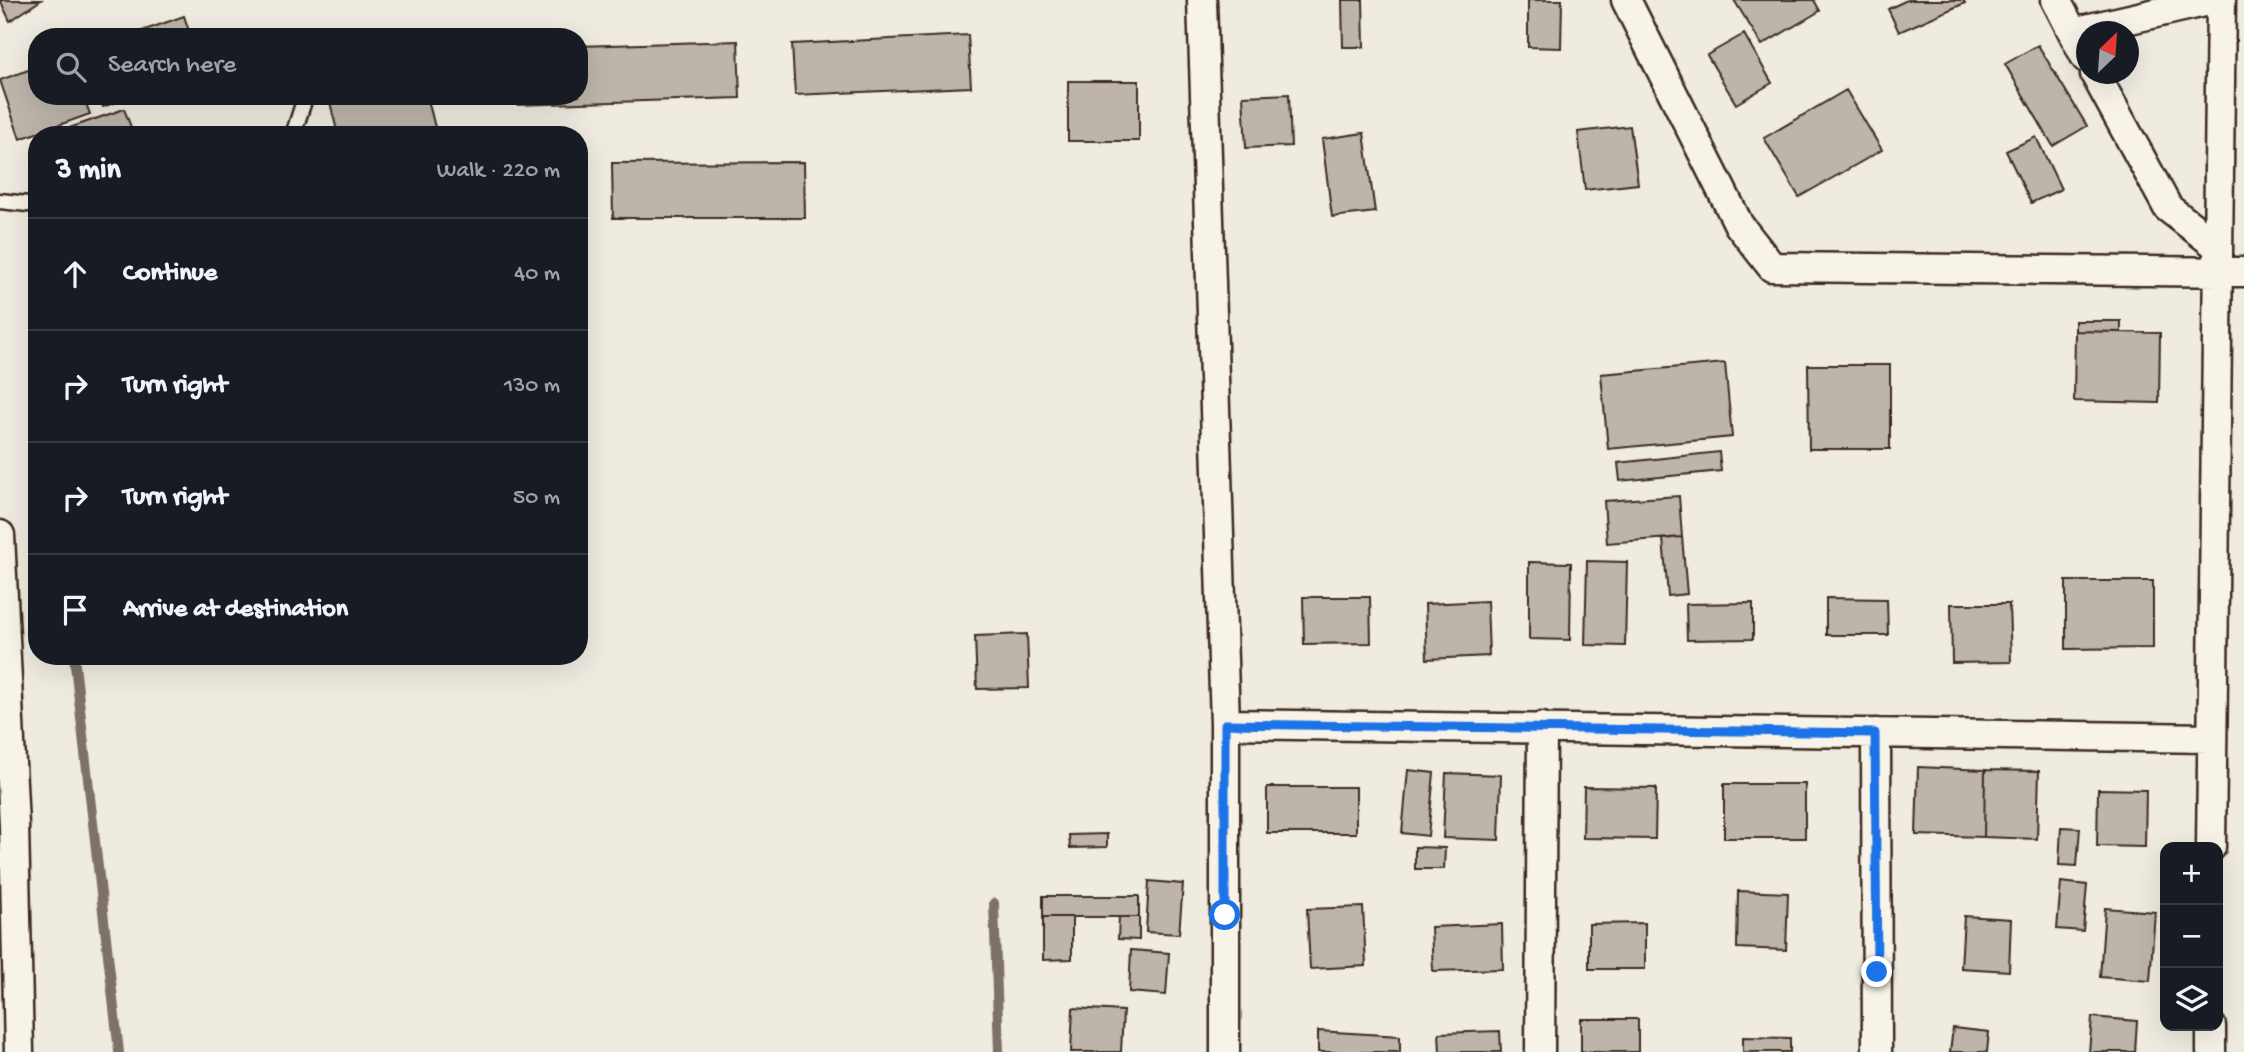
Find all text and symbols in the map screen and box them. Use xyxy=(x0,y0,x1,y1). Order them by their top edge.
north arrow xyxy=(2076,21,2139,84)
search box xyxy=(28,28,588,105)
icon: search xyxy=(52,48,90,86)
text: Search here xyxy=(108,51,236,82)
text: 3 min xyxy=(56,154,121,189)
text: Walk · 220 m xyxy=(437,158,560,185)
icon: ahead xyxy=(56,255,94,293)
text: Continue xyxy=(123,259,217,290)
text: 40 m xyxy=(514,261,560,288)
icon: right xyxy=(56,367,94,405)
text: Turn right xyxy=(123,371,227,402)
text: 130 m xyxy=(504,373,560,400)
icon: right xyxy=(56,479,94,517)
text: Turn right xyxy=(123,483,227,514)
text: 50 m xyxy=(513,485,560,512)
icon: arrive xyxy=(56,591,94,629)
text: Arrive at destination xyxy=(123,595,348,626)
map controls xyxy=(2160,842,2223,1031)
button: + xyxy=(2160,842,2223,905)
route start xyxy=(1209,899,1240,930)
button: − xyxy=(2160,905,2223,968)
route end xyxy=(1861,956,1892,987)
button: layers xyxy=(2160,968,2223,1031)

